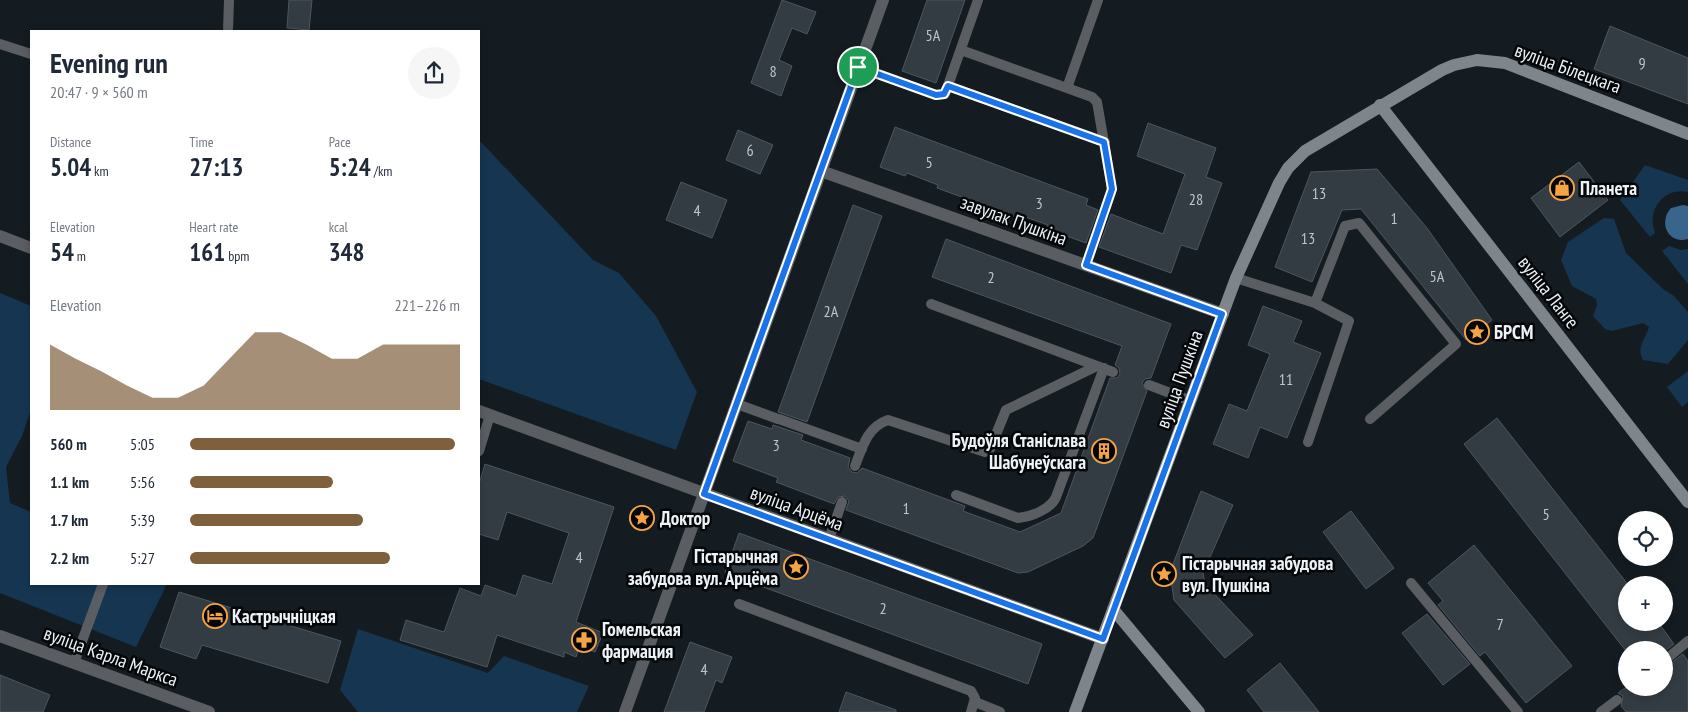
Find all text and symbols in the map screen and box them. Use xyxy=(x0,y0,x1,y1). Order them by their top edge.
house number: 5А xyxy=(926,25,941,45)
street label: вуліца Білецкага xyxy=(1512,38,1624,98)
text: Evening run xyxy=(50,44,168,81)
pin xyxy=(837,46,879,88)
button: share xyxy=(408,47,460,99)
icon: arrive xyxy=(844,53,872,81)
house number: 9 xyxy=(1638,53,1646,73)
house number: 8 xyxy=(769,61,777,81)
text: 20:47 · 9 × 560 m xyxy=(50,82,148,102)
text: Distance xyxy=(50,133,91,151)
text: Time xyxy=(189,133,214,151)
text: Pace xyxy=(329,133,351,151)
house number: 6 xyxy=(746,140,754,160)
text: 5.04 xyxy=(50,151,91,183)
text: 27:13 xyxy=(189,151,243,183)
text: 5:24 xyxy=(329,151,371,183)
house number: 5 xyxy=(925,152,933,172)
text: km xyxy=(91,162,109,180)
text: /km xyxy=(371,162,392,180)
shop icon: Планета xyxy=(1549,175,1575,201)
place label: Планета xyxy=(1580,176,1637,200)
house number: 13 xyxy=(1312,183,1326,203)
house number: 28 xyxy=(1189,189,1203,209)
street label: завулак Пушкіна xyxy=(958,190,1070,250)
house number: 3 xyxy=(1035,193,1043,213)
house number: 4 xyxy=(693,200,701,220)
house number: 1 xyxy=(1390,208,1398,228)
text: Elevation xyxy=(50,218,95,236)
text: Heart rate xyxy=(189,218,238,236)
text: kcal xyxy=(329,218,348,236)
house number: 13 xyxy=(1301,228,1315,248)
text: 54 xyxy=(50,236,74,268)
text: 161 xyxy=(189,236,225,268)
text: 348 xyxy=(329,236,365,268)
text: m xyxy=(74,247,86,265)
text: bpm xyxy=(225,247,249,265)
street label: вуліца Ланге xyxy=(1513,251,1585,333)
house number: 5А xyxy=(1430,266,1445,286)
house number: 2 xyxy=(987,267,995,287)
text: Elevation xyxy=(50,295,101,315)
text: 221–226 m xyxy=(395,295,460,315)
house number: 2А xyxy=(824,301,839,321)
place icon: БРСМ xyxy=(1464,319,1490,345)
place label: БРСМ xyxy=(1494,320,1533,344)
street label: вуліца Пушкіна xyxy=(1150,327,1208,431)
house number: 11 xyxy=(1279,369,1293,389)
place label: Будоўля Станіслава Шабунеўскага xyxy=(952,428,1086,474)
text: 560 m xyxy=(50,434,87,454)
text: 5:05 xyxy=(130,434,155,454)
house number: 3 xyxy=(772,435,780,455)
building icon: Будоўля Станіслава Шабунеўскага xyxy=(1091,438,1117,464)
text: 1.1 km xyxy=(50,472,89,492)
text: 5:56 xyxy=(130,472,155,492)
street label: вуліца Арцёма xyxy=(747,480,847,536)
house number: 1 xyxy=(902,498,910,518)
house number: 5 xyxy=(1542,504,1550,524)
place icon: Доктор xyxy=(629,505,655,531)
place label: Доктор xyxy=(660,506,711,530)
text: 1.7 km xyxy=(50,510,88,530)
text: 5:39 xyxy=(130,510,155,530)
map controls xyxy=(1618,511,1673,696)
button: locate xyxy=(1618,511,1673,566)
place label: Гістарычная забудова вул. Арцёма xyxy=(628,544,778,590)
house number: 4 xyxy=(575,547,583,567)
text: 2.2 km xyxy=(50,548,89,568)
text: 5:27 xyxy=(130,548,155,568)
place label: Гістарычная забудова вул. Пушкіна xyxy=(1182,551,1333,597)
place icon: Гістарычная забудова вул. Арцёма xyxy=(783,554,809,580)
place icon: Гістарычная забудова вул. Пушкіна xyxy=(1151,561,1177,587)
button: + xyxy=(1618,576,1673,631)
house number: 2 xyxy=(879,598,887,618)
hotel icon: Кастрычніцкая xyxy=(202,603,228,629)
place label: Кастрычніцкая xyxy=(232,604,336,628)
house number: 7 xyxy=(1496,614,1504,634)
place label: Гомельская фармация xyxy=(602,617,681,663)
street label: вуліца Карла Маркса xyxy=(41,621,181,691)
pharmacy icon: Гомельская фармация xyxy=(571,627,597,653)
button: − xyxy=(1618,641,1673,696)
house number: 4 xyxy=(700,659,708,679)

